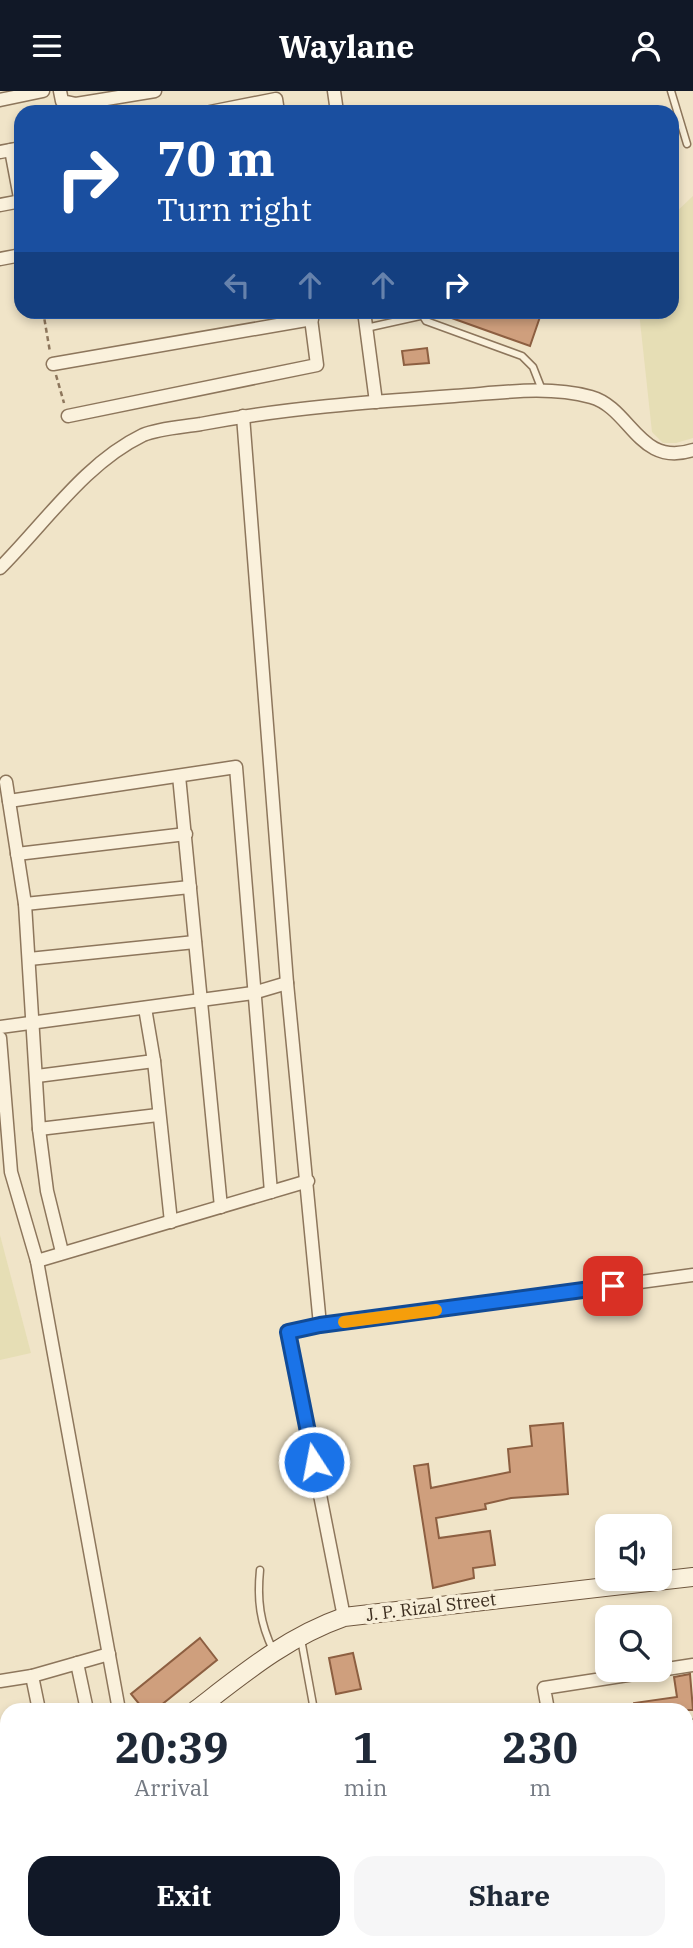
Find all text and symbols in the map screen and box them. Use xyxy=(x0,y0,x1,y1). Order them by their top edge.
text: Waylane xyxy=(279,25,414,67)
icon: menu xyxy=(28,27,66,65)
icon: person xyxy=(627,27,665,65)
text: 70 m xyxy=(157,126,275,189)
icon: right xyxy=(42,133,133,224)
text: Turn right xyxy=(157,188,312,230)
icon: left xyxy=(218,266,256,304)
icon: ahead xyxy=(291,266,329,304)
icon: ahead xyxy=(364,266,402,304)
icon: right xyxy=(437,266,475,304)
pin xyxy=(583,1256,643,1316)
icon: arrive xyxy=(594,1267,632,1305)
position arrow xyxy=(277,1425,351,1499)
map controls xyxy=(595,1514,672,1682)
button: sound xyxy=(595,1514,672,1591)
street label: J. P. Rizal Street xyxy=(364,1587,497,1626)
button: search xyxy=(595,1605,672,1682)
text: 20:39 xyxy=(115,1720,229,1775)
text: 1 xyxy=(353,1720,378,1775)
text: 230 xyxy=(502,1720,578,1775)
text: Arrival xyxy=(134,1772,209,1802)
text: min xyxy=(344,1772,387,1802)
text: m xyxy=(529,1772,551,1802)
button: Exit xyxy=(28,1856,340,1936)
button: Share xyxy=(354,1856,665,1936)

